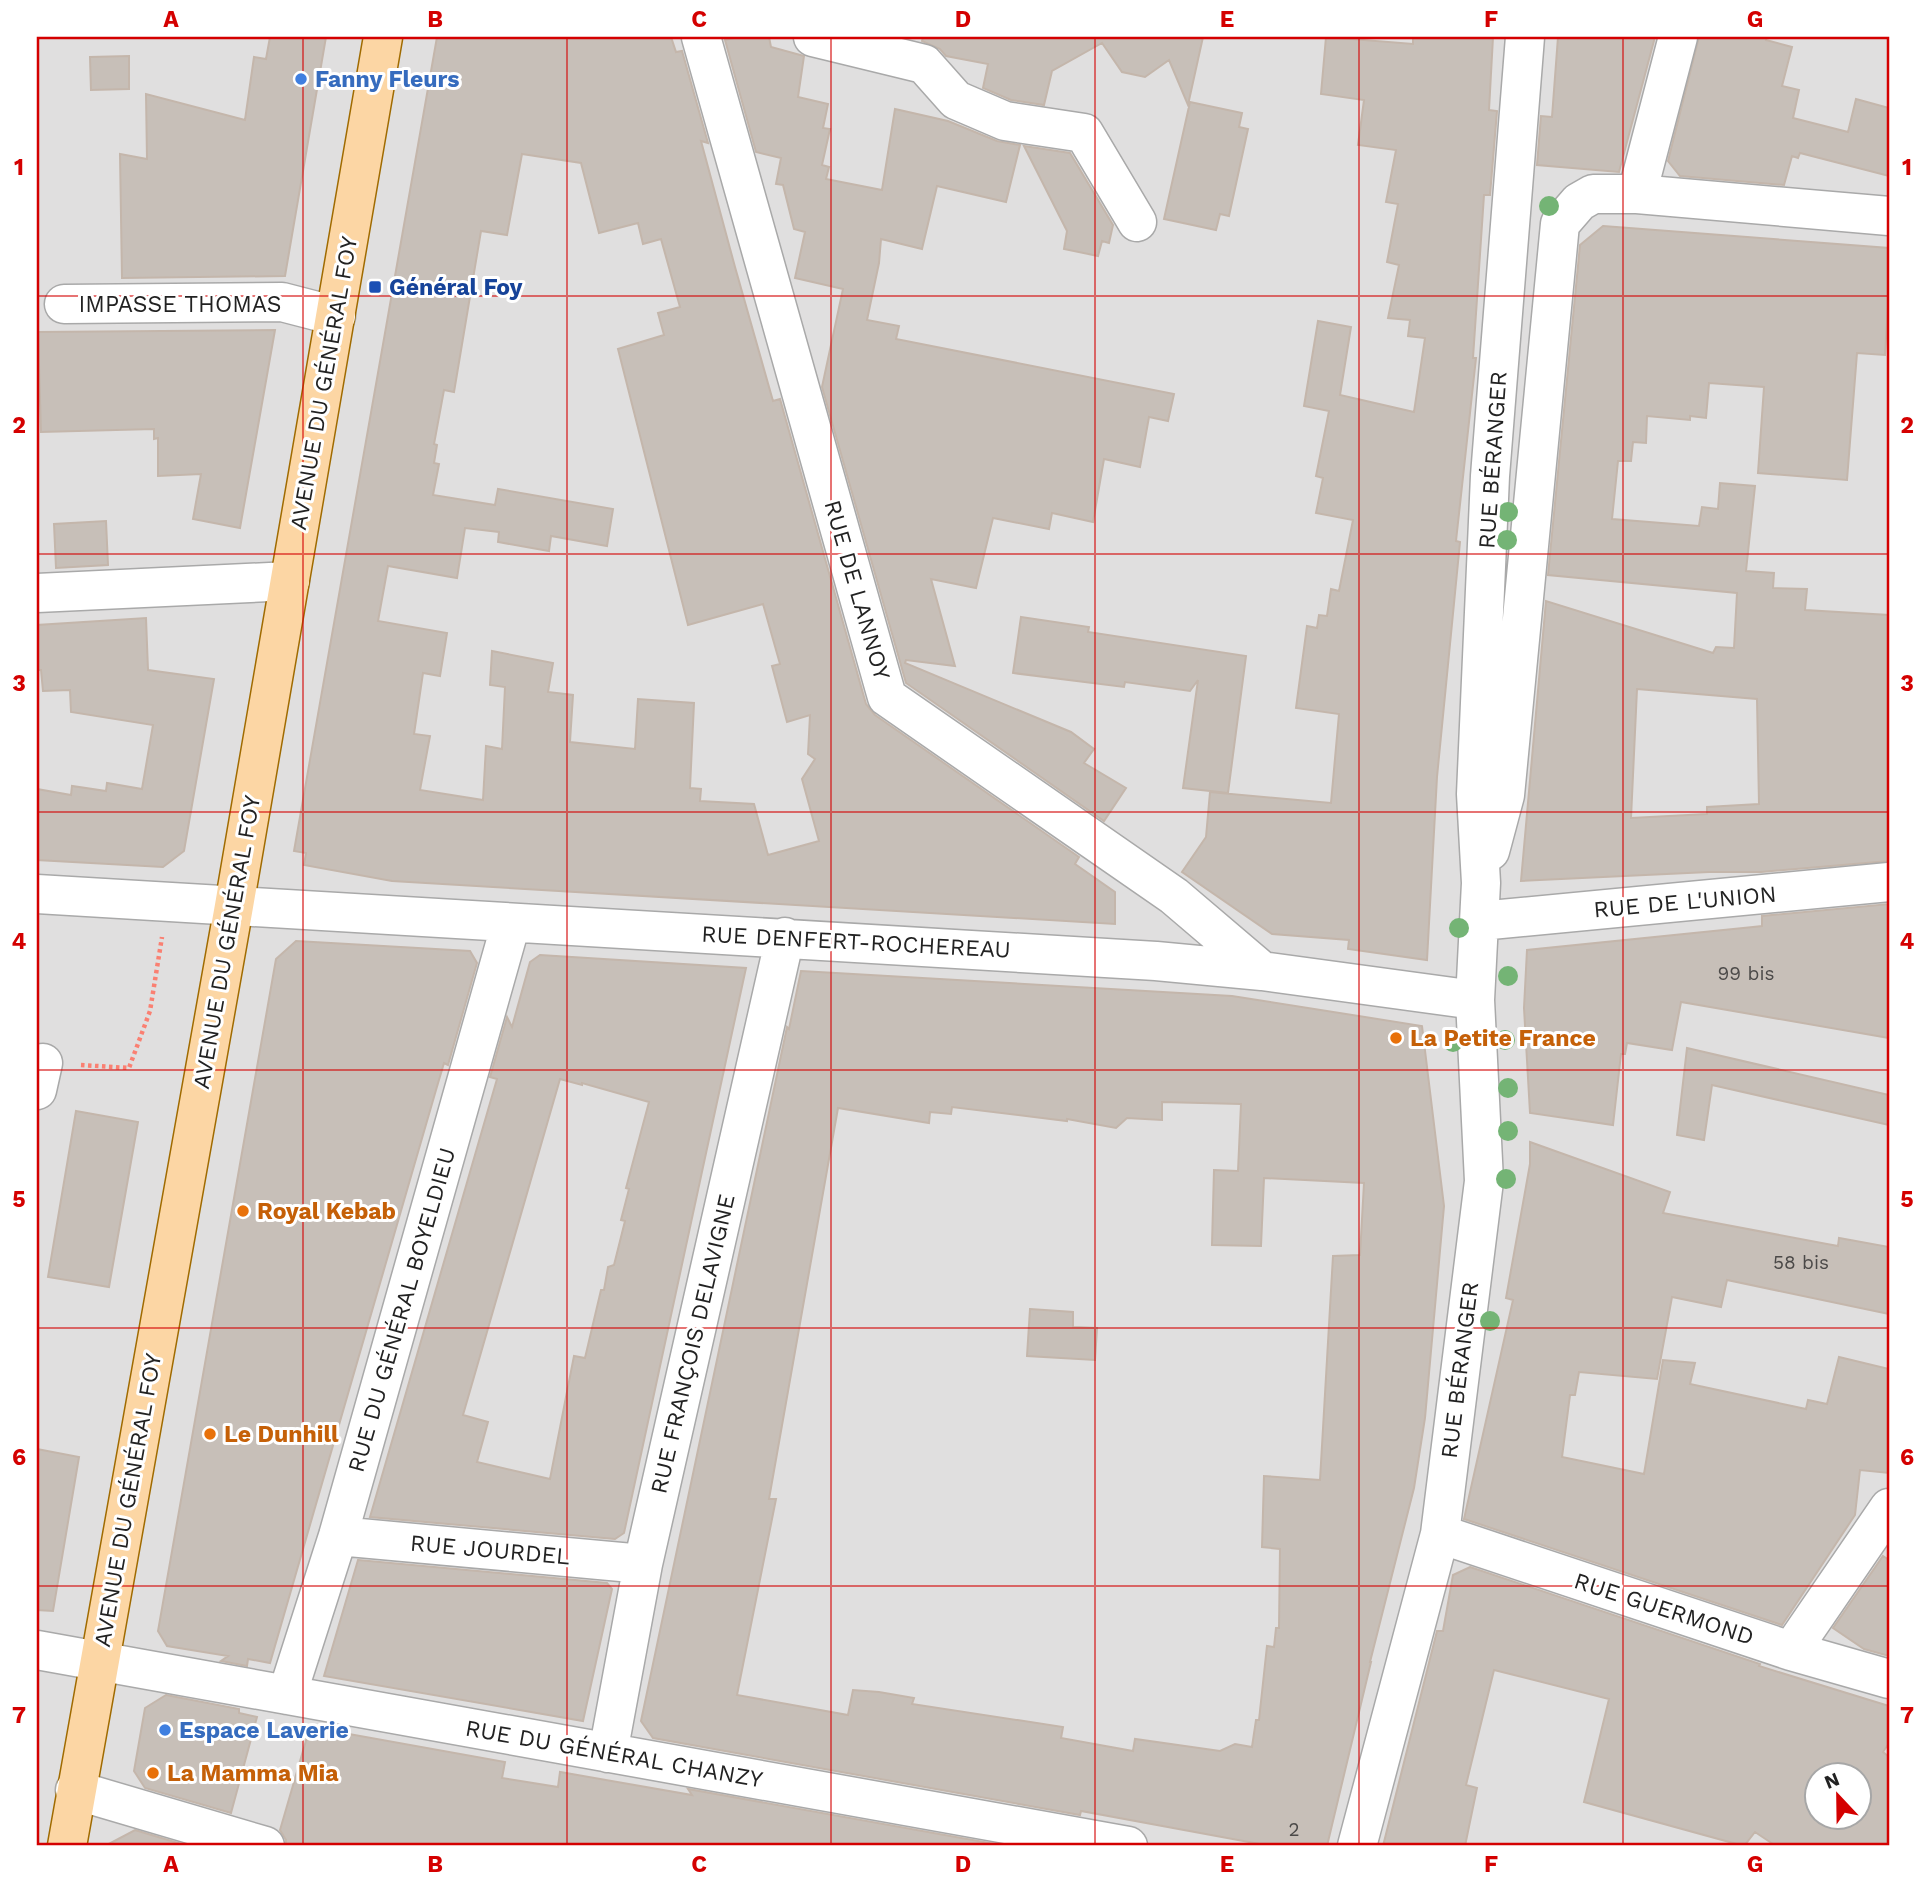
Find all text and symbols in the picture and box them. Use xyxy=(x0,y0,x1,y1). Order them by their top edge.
text: A xyxy=(163,6,179,33)
text: B xyxy=(427,6,443,33)
text: C xyxy=(691,6,707,33)
text: D xyxy=(955,6,971,33)
text: E xyxy=(1220,6,1234,33)
text: F xyxy=(1484,6,1498,33)
text: G xyxy=(1747,6,1763,33)
place label: Fanny Fleurs xyxy=(315,66,460,93)
marker: Fanny Fleurs xyxy=(293,71,309,87)
text: 1 xyxy=(14,154,24,181)
text: 1 xyxy=(1902,154,1912,181)
street label: AVENUE DU GÉNÉRAL FOY xyxy=(285,234,363,532)
place label: Général Foy xyxy=(389,274,522,301)
marker: Général Foy xyxy=(367,279,383,295)
street label: IMPASSE THOMAS xyxy=(78,291,282,318)
street label: RUE BÉRANGER xyxy=(1473,370,1513,550)
text: 2 xyxy=(12,412,26,439)
text: 2 xyxy=(1900,412,1914,439)
street label: RUE DE LANNOY xyxy=(818,497,896,683)
text: 3 xyxy=(12,670,26,697)
text: 3 xyxy=(1900,670,1914,697)
street label: AVENUE DU GÉNÉRAL FOY xyxy=(188,793,266,1091)
street label: RUE DE L'UNION xyxy=(1592,881,1778,923)
street label: RUE DENFERT-ROCHEREAU xyxy=(701,920,1011,964)
text: 4 xyxy=(12,928,27,955)
text: 4 xyxy=(1900,928,1915,955)
house number: 99 bis xyxy=(1718,962,1774,985)
place label: La Petite France xyxy=(1410,1025,1596,1052)
marker: La Petite France xyxy=(1388,1030,1404,1046)
street label: RUE DU GÉNÉRAL BOYELDIEU xyxy=(343,1145,461,1475)
text: 5 xyxy=(12,1186,26,1213)
text: 5 xyxy=(1900,1186,1914,1213)
street label: RUE FRANÇOIS DELAVIGNE xyxy=(645,1192,741,1496)
place label: Royal Kebab xyxy=(257,1198,396,1225)
marker: Royal Kebab xyxy=(235,1203,251,1219)
house number: 58 bis xyxy=(1773,1251,1829,1274)
street label: RUE BÉRANGER xyxy=(1436,1280,1484,1460)
street label: AVENUE DU GÉNÉRAL FOY xyxy=(89,1351,167,1649)
place label: Le Dunhill xyxy=(224,1421,339,1448)
marker: Le Dunhill xyxy=(202,1426,218,1442)
text: 6 xyxy=(12,1444,26,1471)
text: 6 xyxy=(1900,1444,1914,1471)
street label: RUE JOURDEL xyxy=(409,1530,571,1570)
street label: RUE GUERMOND xyxy=(1571,1567,1757,1651)
text: 7 xyxy=(12,1702,26,1729)
text: 7 xyxy=(1900,1702,1914,1729)
street label: RUE DU GÉNÉRAL CHANZY xyxy=(463,1715,765,1793)
place label: Espace Laverie xyxy=(179,1717,349,1744)
marker: Espace Laverie xyxy=(157,1722,173,1738)
place label: La Mamma Mia xyxy=(167,1760,339,1787)
north arrow xyxy=(1804,1760,1874,1830)
marker: La Mamma Mia xyxy=(145,1765,161,1781)
text: N xyxy=(1821,1767,1843,1794)
house number: 2 xyxy=(1288,1818,1300,1841)
text: A xyxy=(163,1851,179,1878)
text: B xyxy=(427,1851,443,1878)
text: C xyxy=(691,1851,707,1878)
text: D xyxy=(955,1851,971,1878)
text: E xyxy=(1220,1851,1234,1878)
text: F xyxy=(1484,1851,1498,1878)
text: G xyxy=(1747,1851,1763,1878)

